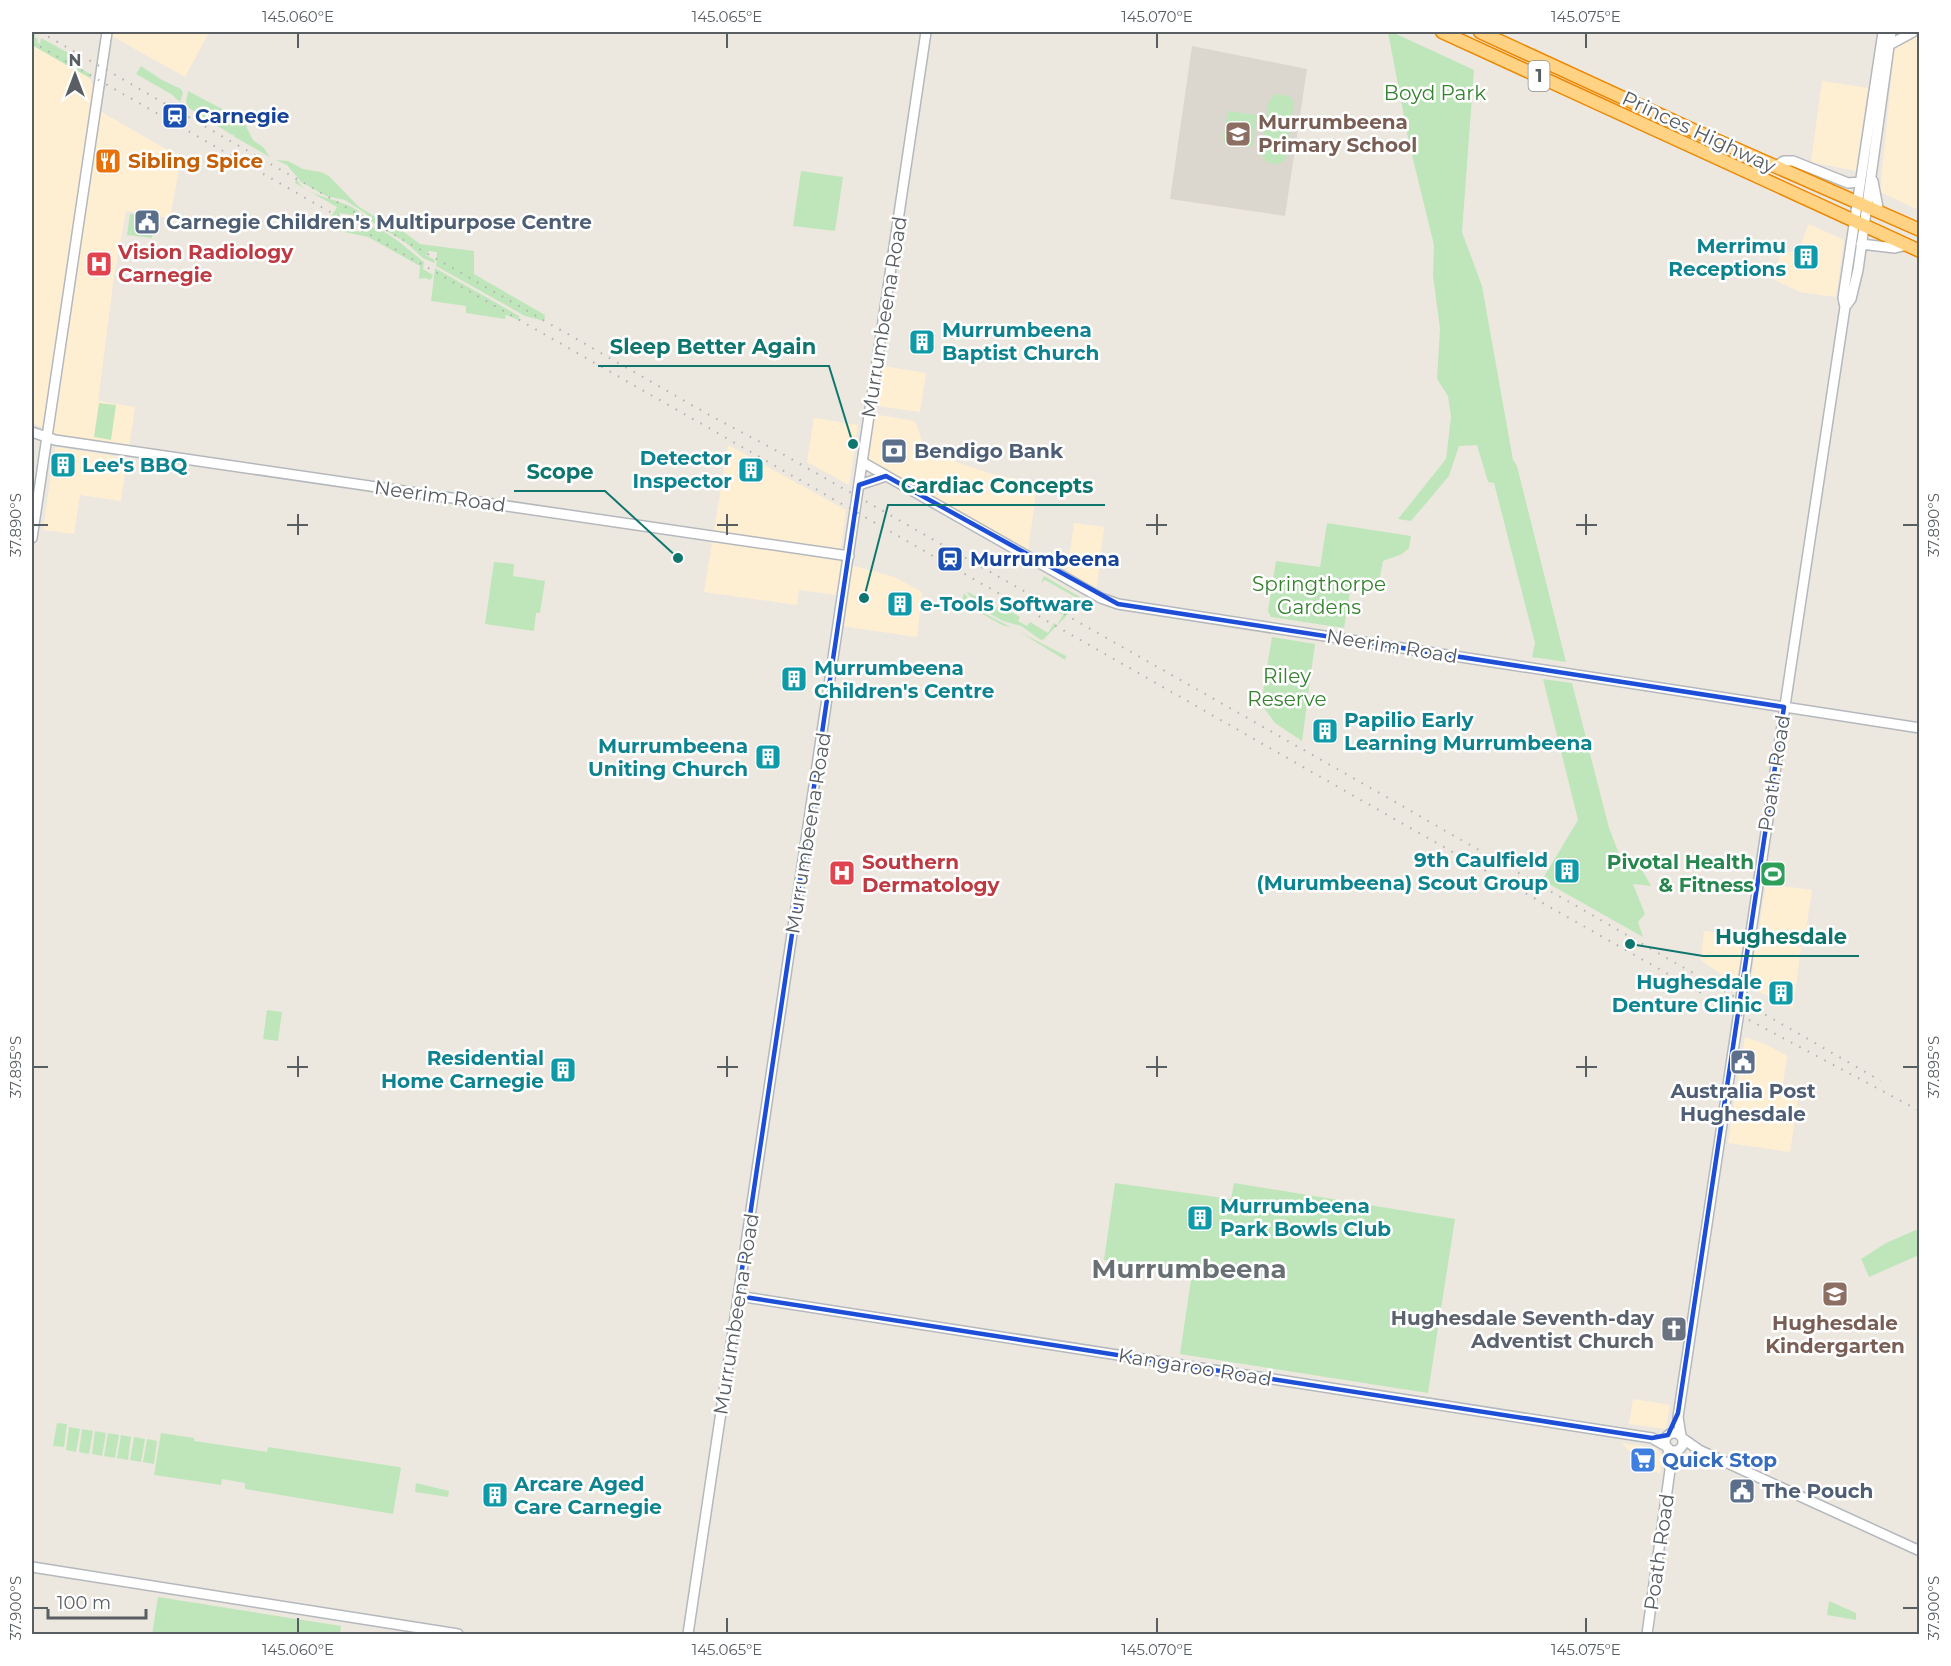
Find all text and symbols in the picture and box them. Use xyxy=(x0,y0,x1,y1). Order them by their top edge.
text: 145.060°E xyxy=(262,7,334,26)
text: 145.065°E xyxy=(692,7,762,26)
text: 145.070°E xyxy=(1121,7,1193,26)
text: 145.075°E xyxy=(1551,7,1621,26)
north arrow xyxy=(45,45,105,105)
text: N xyxy=(69,51,81,70)
road number: 1 xyxy=(1528,61,1550,91)
park label: Boyd Park xyxy=(1384,81,1486,105)
street label: Princes Highway xyxy=(1618,86,1780,178)
station icon: Carnegie xyxy=(160,101,190,131)
place label: Carnegie xyxy=(195,104,289,128)
place label: Murrumbeena Primary School xyxy=(1258,110,1417,157)
school or university icon: Murrumbeena Primary School xyxy=(1223,119,1253,149)
restaurant icon: Sibling Spice xyxy=(93,146,123,176)
place label: Sibling Spice xyxy=(128,149,263,173)
public building icon: Carnegie Children's Multipurpose Centre xyxy=(132,207,162,237)
place label: Carnegie Children's Multipurpose Centre xyxy=(166,210,592,234)
street label: Murrumbeena Road xyxy=(856,215,912,419)
place label: Merrimu Receptions xyxy=(1668,234,1786,281)
place label: Vision Radiology Carnegie xyxy=(117,240,294,287)
building icon: Merrimu Receptions xyxy=(1791,242,1821,272)
hospital icon: Vision Radiology Carnegie xyxy=(84,249,114,279)
place label: Murrumbeena Baptist Church xyxy=(942,318,1099,365)
callout: Sleep Better Again xyxy=(598,327,829,366)
building icon: Murrumbeena Baptist Church xyxy=(907,327,937,357)
text: Sleep Better Again xyxy=(610,334,816,359)
bank icon: Bendigo Bank xyxy=(879,436,909,466)
place label: Bendigo Bank xyxy=(914,439,1064,463)
place label: Detector Inspector xyxy=(633,446,732,493)
building icon: Lee's BBQ xyxy=(48,450,78,480)
callout: Scope xyxy=(514,452,605,491)
place label: Lee's BBQ xyxy=(82,453,187,477)
building icon: Detector Inspector xyxy=(736,455,766,485)
text: Scope xyxy=(526,459,594,484)
callout: Cardiac Concepts xyxy=(888,466,1105,505)
text: Cardiac Concepts xyxy=(901,473,1093,498)
street label: Neerim Road xyxy=(373,475,507,517)
text: 37.890°S xyxy=(6,493,25,557)
text: 37.890°S xyxy=(1924,493,1943,557)
station icon: Murrumbeena xyxy=(935,544,965,574)
place label: Murrumbeena xyxy=(970,547,1120,571)
park label: Springthorpe Gardens xyxy=(1252,572,1386,619)
building icon: e-Tools Software xyxy=(885,589,915,619)
place label: e-Tools Software xyxy=(920,592,1093,616)
street label: Neerim Road xyxy=(1325,624,1459,668)
place label: Murrumbeena Children's Centre xyxy=(814,656,994,703)
building icon: Murrumbeena Children's Centre xyxy=(779,664,809,694)
park label: Riley Reserve xyxy=(1247,664,1327,711)
place label: Papilio Early Learning Murrumbeena xyxy=(1344,708,1593,755)
street label: Poath Road xyxy=(1753,713,1795,833)
building icon: Papilio Early Learning Murrumbeena xyxy=(1310,716,1340,746)
street label: Murrumbeena Road xyxy=(780,731,836,935)
place label: Murrumbeena Uniting Church xyxy=(588,734,748,781)
building icon: Murrumbeena Uniting Church xyxy=(753,742,783,772)
place label: 9th Caulfield (Murumbeena) Scout Group xyxy=(1257,848,1548,895)
place label: Southern Dermatology xyxy=(862,850,1001,897)
place label: Pivotal Health & Fitness xyxy=(1607,850,1754,897)
building icon: 9th Caulfield (Murumbeena) Scout Group xyxy=(1552,856,1582,886)
hospital icon: Southern Dermatology xyxy=(827,858,857,888)
sports icon: Pivotal Health & Fitness xyxy=(1758,859,1788,889)
callout: Hughesdale xyxy=(1703,917,1859,956)
text: Hughesdale xyxy=(1715,924,1847,949)
place label: Hughesdale Denture Clinic xyxy=(1612,970,1762,1017)
building icon: Hughesdale Denture Clinic xyxy=(1766,978,1796,1008)
text: 37.895°S xyxy=(6,1036,25,1098)
text: 37.895°S xyxy=(1924,1036,1943,1098)
place label: Residential Home Carnegie xyxy=(381,1046,544,1093)
public building icon: Australia Post Hughesdale xyxy=(1728,1047,1758,1077)
building icon: Residential Home Carnegie xyxy=(548,1055,578,1085)
place label: Australia Post Hughesdale xyxy=(1669,1079,1816,1126)
place label: Murrumbeena Park Bowls Club xyxy=(1220,1194,1391,1241)
building icon: Murrumbeena Park Bowls Club xyxy=(1185,1203,1215,1233)
street label: Murrumbeena Road xyxy=(708,1212,764,1416)
district label: Murrumbeena xyxy=(1092,1253,1286,1285)
school or university icon: Hughesdale Kindergarten xyxy=(1820,1279,1850,1309)
place label: Hughesdale Seventh-day Adventist Church xyxy=(1391,1306,1655,1353)
place label: Hughesdale Kindergarten xyxy=(1765,1311,1905,1358)
church icon: Hughesdale Seventh-day Adventist Church xyxy=(1659,1314,1689,1344)
street label: Kangaroo Road xyxy=(1117,1343,1273,1391)
supermarket icon: Quick Stop xyxy=(1628,1445,1658,1475)
place label: Quick Stop xyxy=(1662,1448,1777,1472)
place label: Arcare Aged Care Carnegie xyxy=(513,1472,662,1519)
public building icon: The Pouch xyxy=(1727,1476,1757,1506)
place label: The Pouch xyxy=(1762,1479,1873,1503)
building icon: Arcare Aged Care Carnegie xyxy=(480,1480,510,1510)
street label: Poath Road xyxy=(1639,1492,1679,1612)
text: 37.900°S xyxy=(6,1576,25,1640)
text: 37.900°S xyxy=(1924,1576,1943,1640)
scale bar xyxy=(48,1582,146,1620)
text: 100 m xyxy=(57,1592,111,1614)
text: 145.060°E xyxy=(262,1640,334,1659)
text: 145.065°E xyxy=(692,1640,762,1659)
text: 145.070°E xyxy=(1121,1640,1193,1659)
text: 145.075°E xyxy=(1551,1640,1621,1659)

